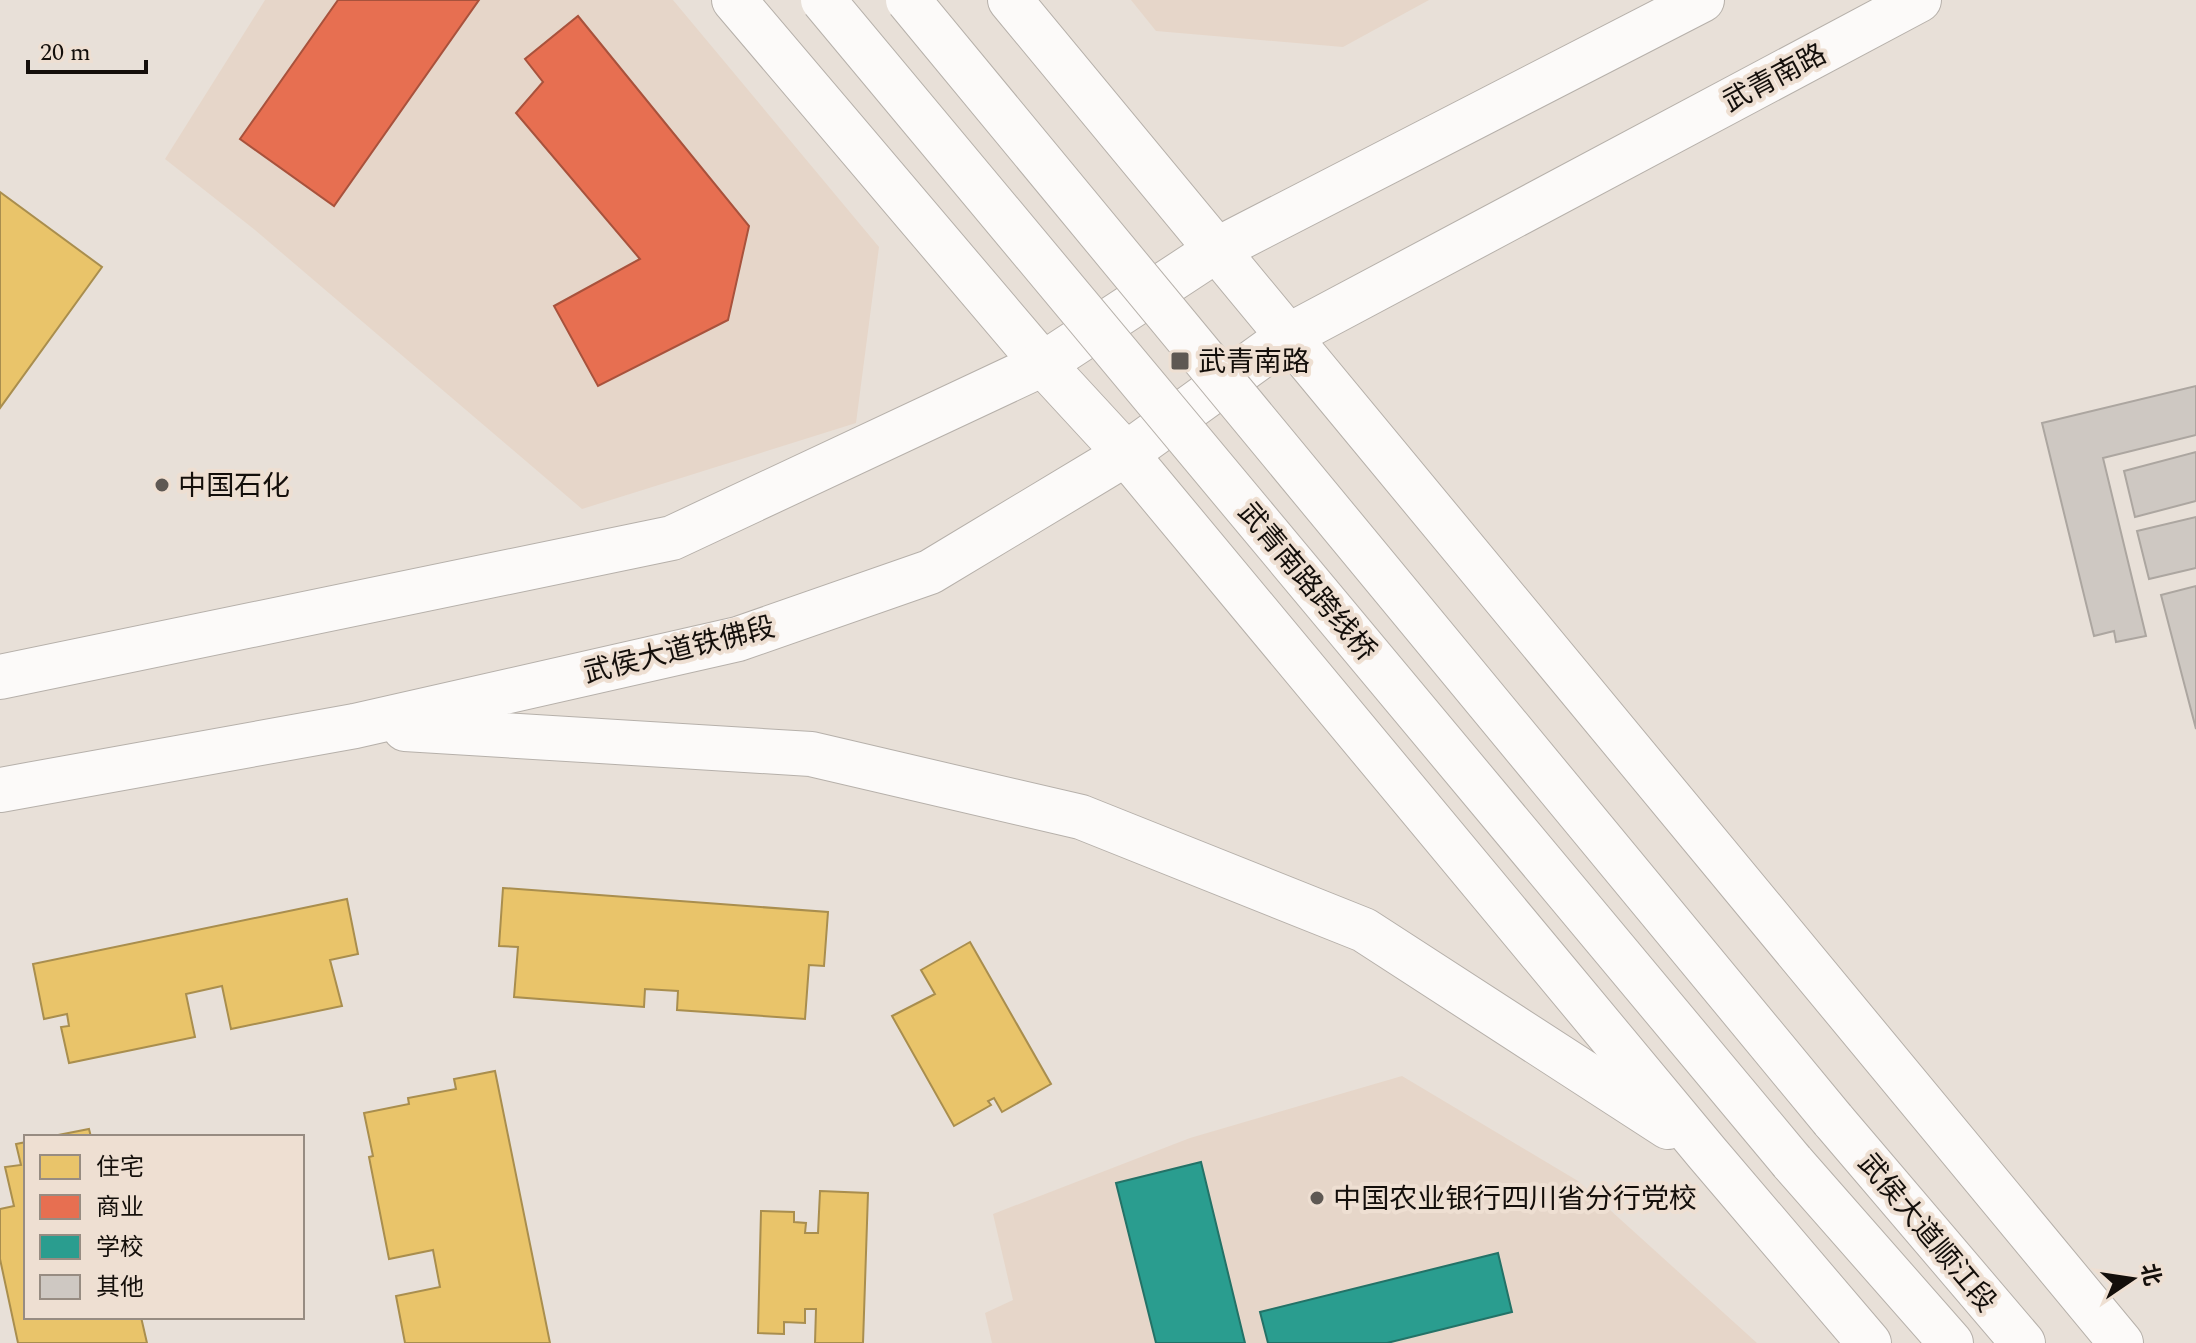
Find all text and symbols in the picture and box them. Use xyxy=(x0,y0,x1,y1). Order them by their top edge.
scale bar xyxy=(28,24,146,74)
street label: 武青南路 xyxy=(1715,33,1834,124)
text: 20 m xyxy=(40,35,91,71)
place label: 武青南路 xyxy=(1198,341,1310,384)
marker: 武青南路 xyxy=(1169,350,1191,372)
place label: 中国石化 xyxy=(178,465,290,508)
marker: 中国石化 xyxy=(153,476,171,494)
street label: 武青南路跨线桥 xyxy=(1227,493,1386,671)
street label: 武侯大道铁佛段 xyxy=(579,606,780,695)
legend xyxy=(24,1135,304,1319)
street label: 武侯大道顺江段 xyxy=(1847,1144,2006,1322)
text: 住宅 xyxy=(96,1150,144,1186)
place label: 中国农业银行四川省分行党校 xyxy=(1333,1178,1697,1221)
marker: 中国农业银行四川省分行党校 xyxy=(1308,1189,1326,1207)
text: 商业 xyxy=(96,1190,144,1226)
text: 学校 xyxy=(96,1230,144,1266)
north arrow xyxy=(2092,1239,2172,1319)
text: 北 xyxy=(2131,1260,2169,1289)
text: 其他 xyxy=(96,1270,144,1306)

